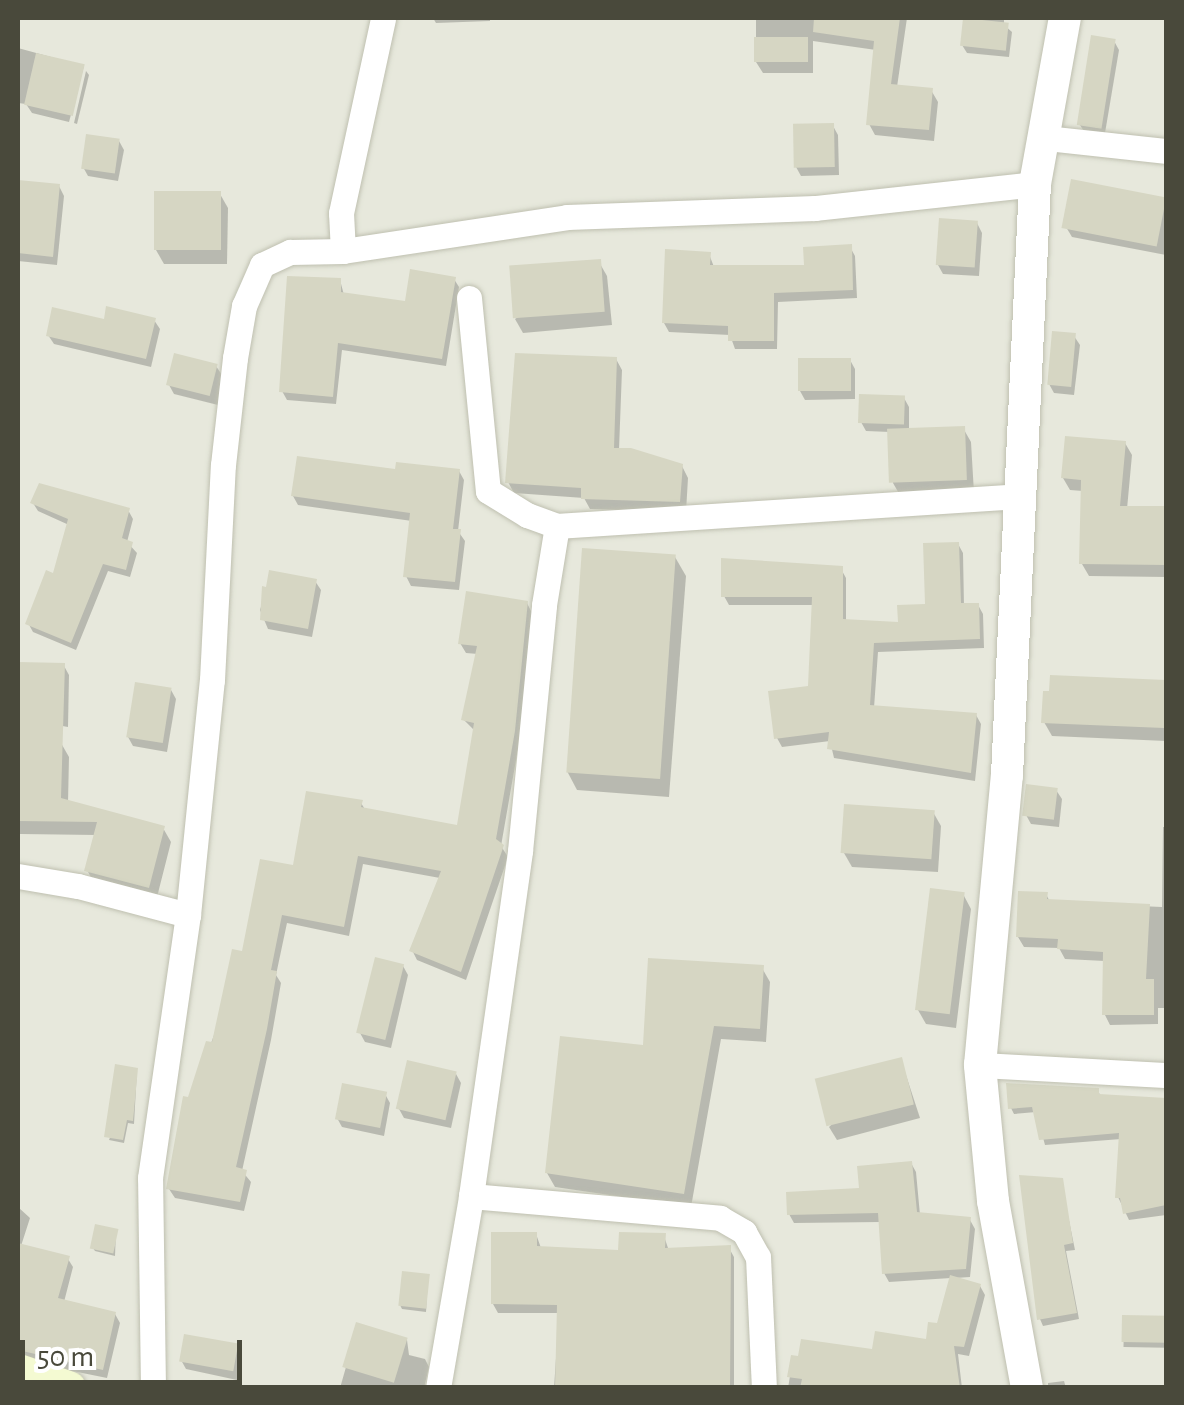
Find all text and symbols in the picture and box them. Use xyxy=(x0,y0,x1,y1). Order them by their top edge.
scale bar xyxy=(25,1320,248,1382)
text: 50 m xyxy=(37,1342,94,1372)

